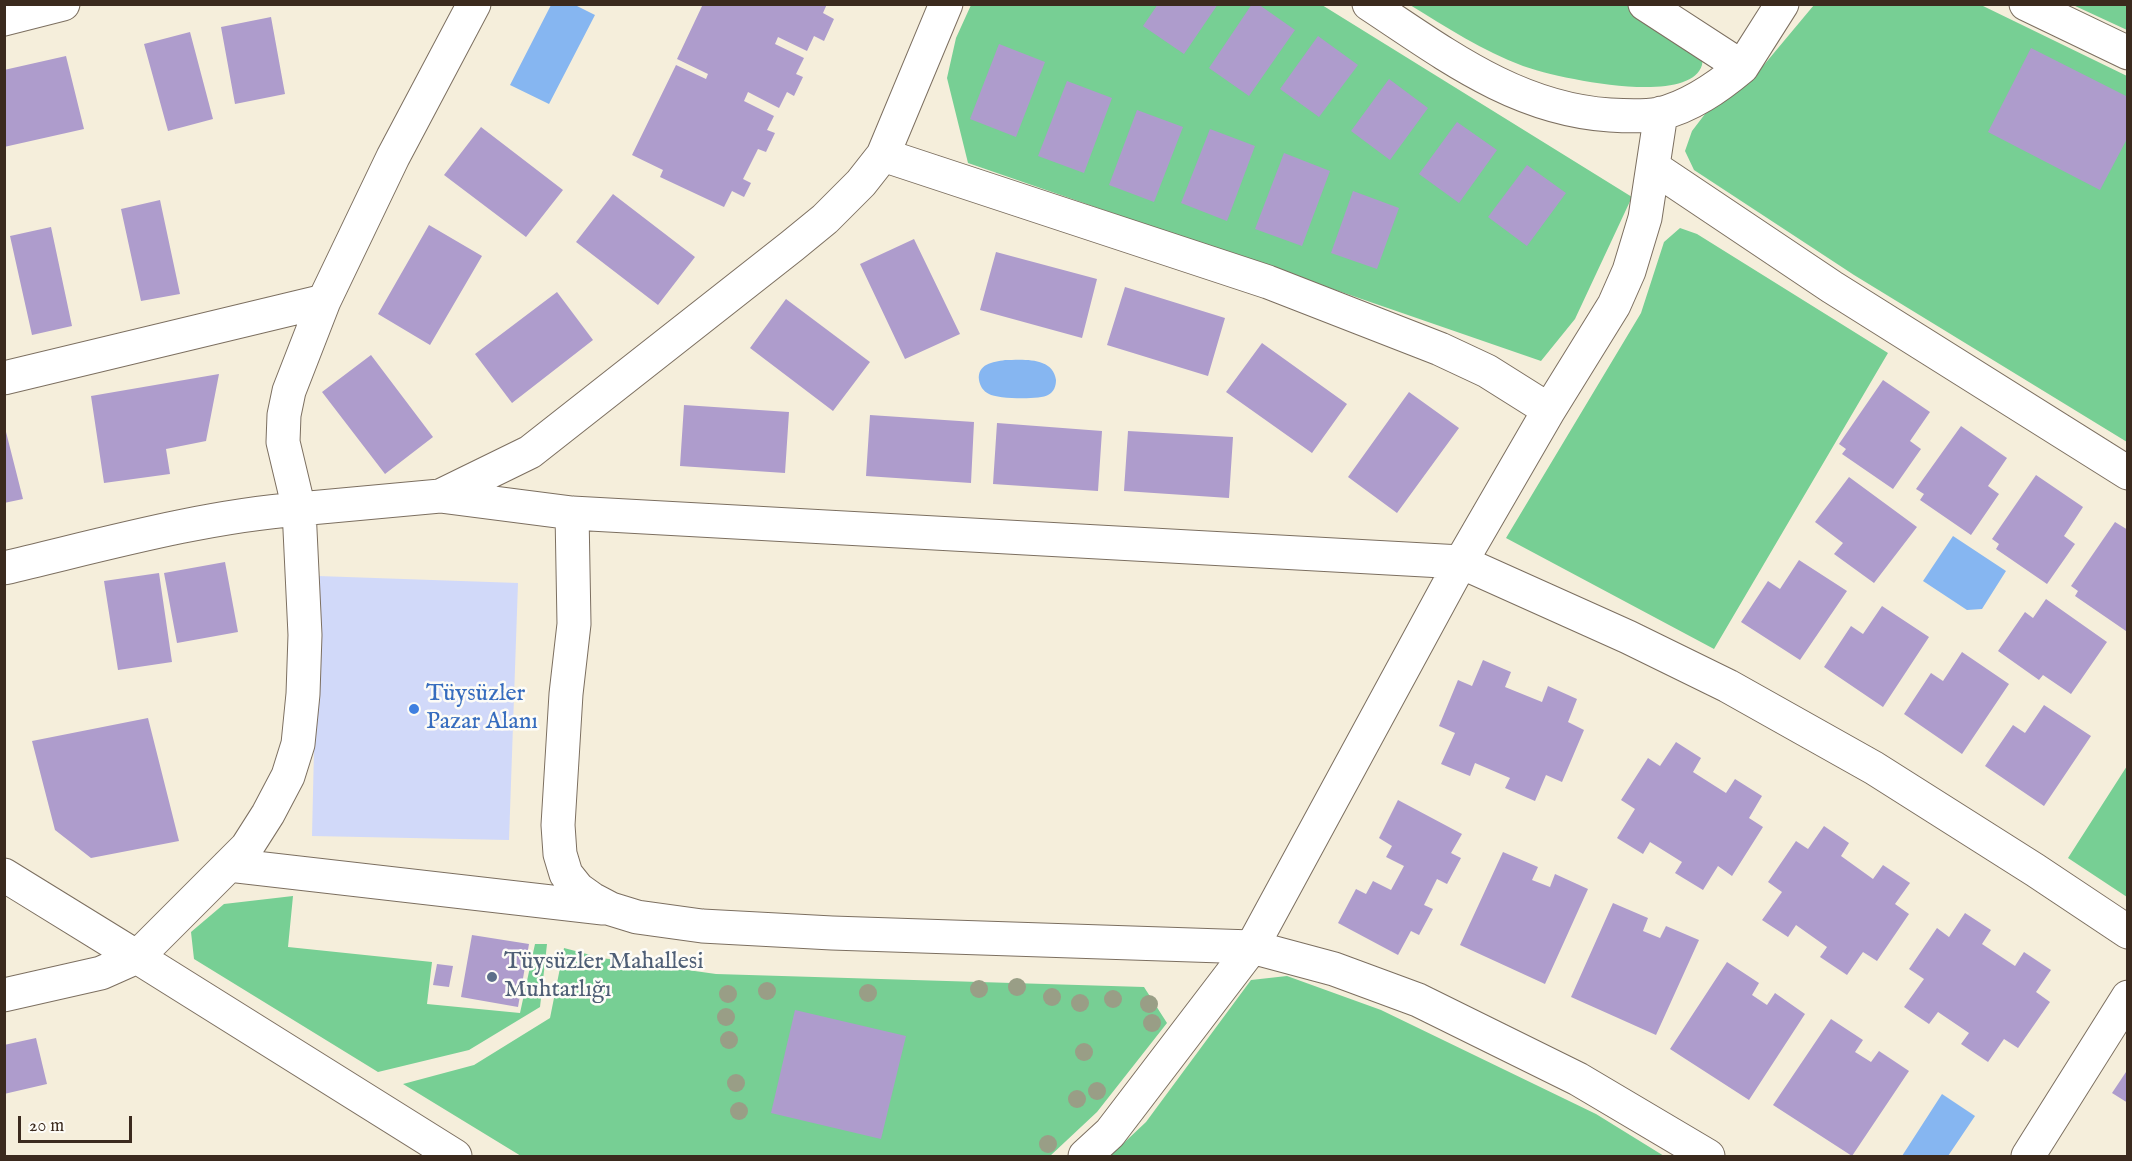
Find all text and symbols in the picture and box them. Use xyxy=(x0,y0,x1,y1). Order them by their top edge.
place label: Tüysüzler Pazar Alanı xyxy=(426,681,538,737)
marker: Tüysüzler Pazar Alanı xyxy=(407,702,421,716)
place label: Tüysüzler Mahallesi Muhtarlığı xyxy=(504,949,704,1005)
marker: Tüysüzler Mahallesi Muhtarlığı xyxy=(485,970,499,984)
scale bar xyxy=(21,1104,135,1142)
text: 20 m xyxy=(29,1115,64,1138)

